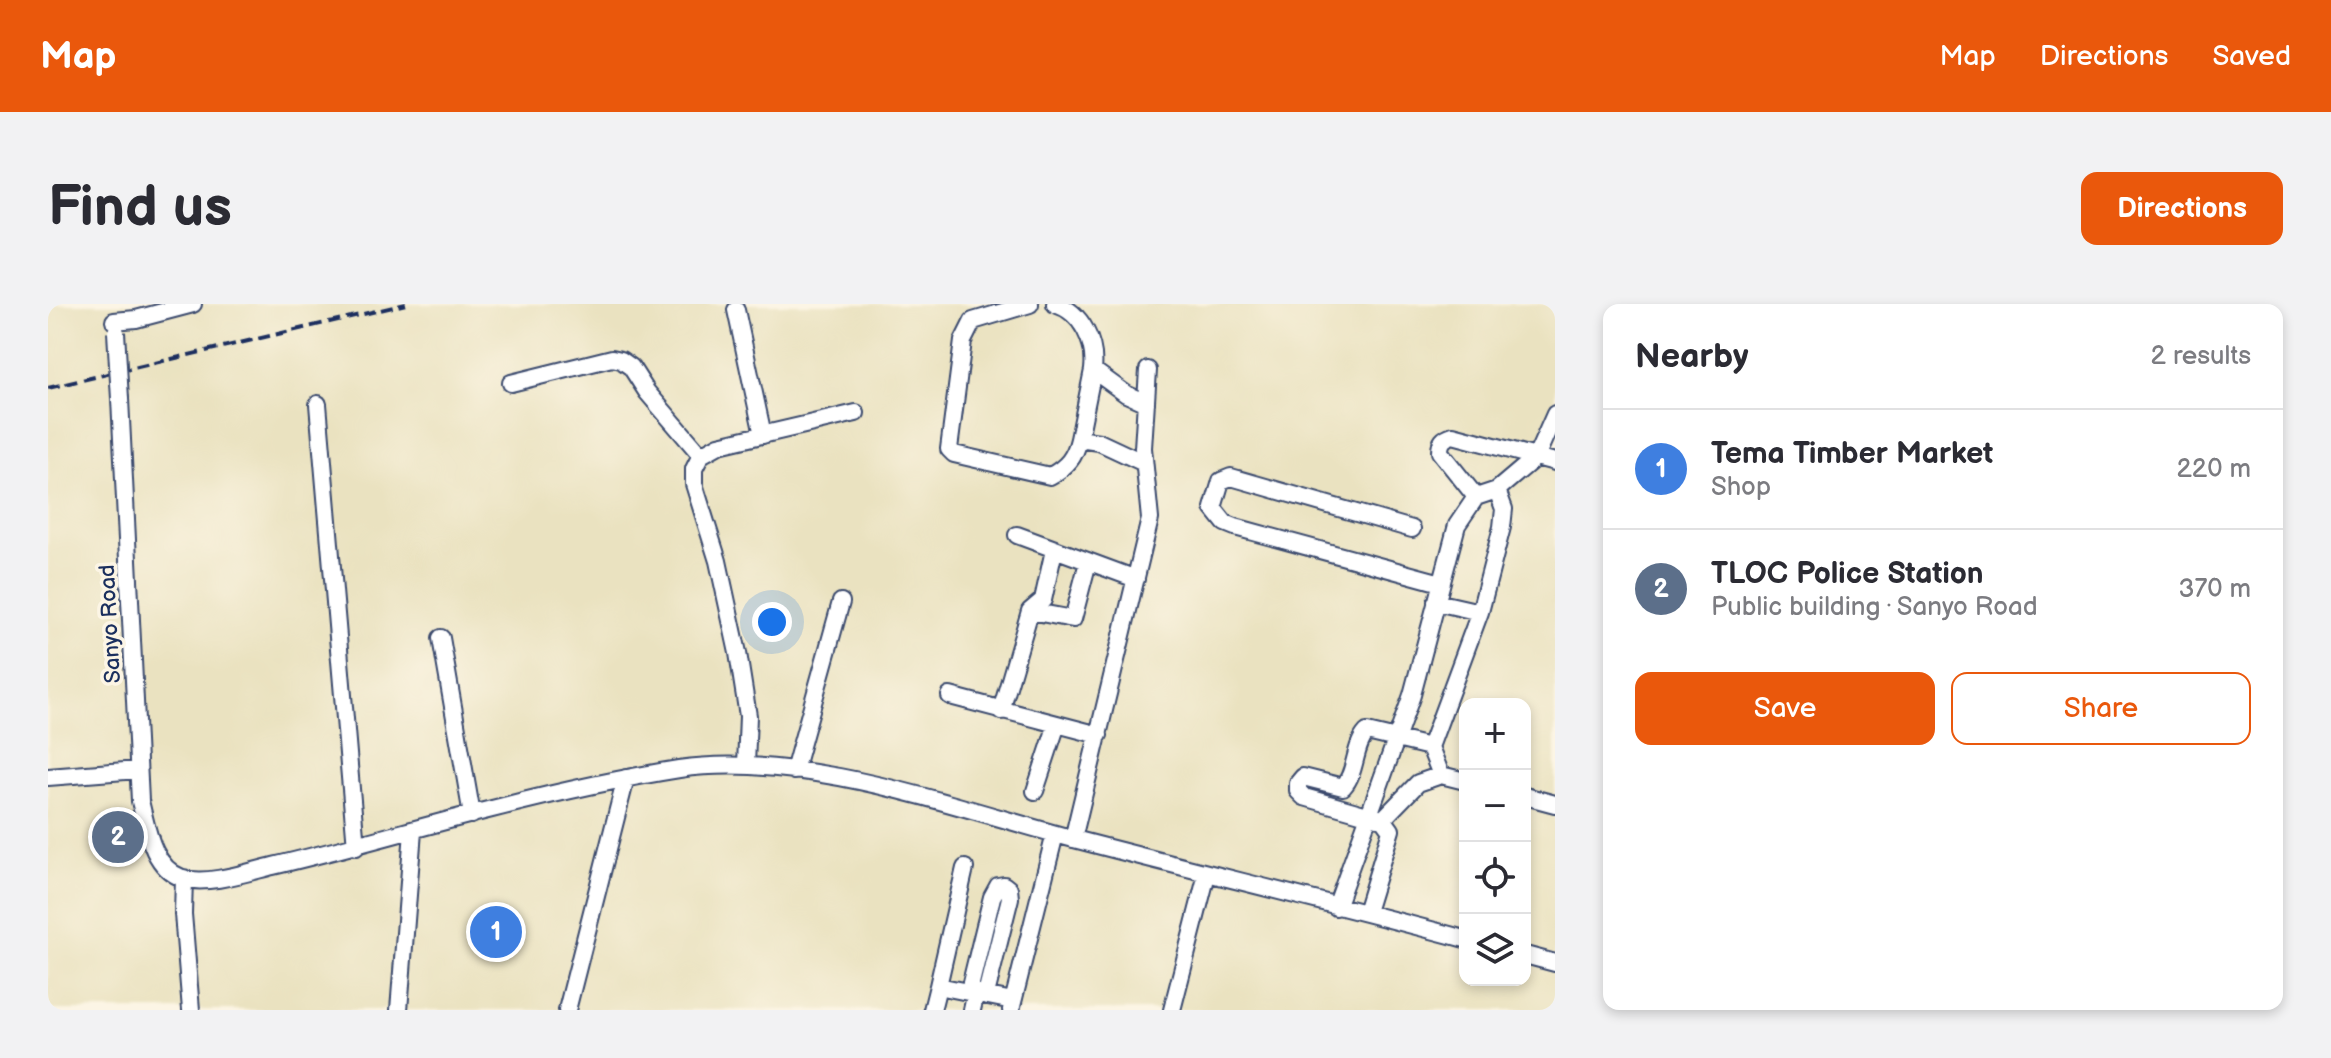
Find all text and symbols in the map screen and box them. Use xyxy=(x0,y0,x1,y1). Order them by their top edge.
text: Map xyxy=(40,34,116,79)
text: Map xyxy=(1939,40,1996,73)
text: Directions xyxy=(2040,40,2168,73)
text: Saved xyxy=(2212,40,2291,73)
button: Directions xyxy=(2081,172,2283,245)
text: Find us xyxy=(48,175,232,242)
text: Nearby xyxy=(1635,336,1749,377)
text: 2 results xyxy=(2151,341,2251,372)
text: Tema Timber Market xyxy=(1711,436,1993,472)
text: 1 xyxy=(1656,454,1666,485)
text: 220 m xyxy=(2177,454,2251,485)
text: Shop xyxy=(1711,472,1771,503)
text: TLOC Police Station xyxy=(1711,556,1984,592)
street label: Sanyo Road xyxy=(94,564,127,684)
text: 2 xyxy=(1653,574,1669,605)
text: 370 m xyxy=(2178,574,2251,605)
text: Public building · Sanyo Road xyxy=(1711,592,2038,623)
your location xyxy=(752,602,792,642)
button: Save xyxy=(1635,672,1935,745)
button: Share xyxy=(1951,672,2251,745)
map controls xyxy=(1459,698,1531,986)
button: + xyxy=(1459,698,1531,770)
button: − xyxy=(1459,770,1531,842)
pin: 2 xyxy=(92,807,144,867)
button: locate xyxy=(1459,842,1531,914)
pin: 1 xyxy=(470,902,522,962)
button: layers xyxy=(1459,914,1531,986)

